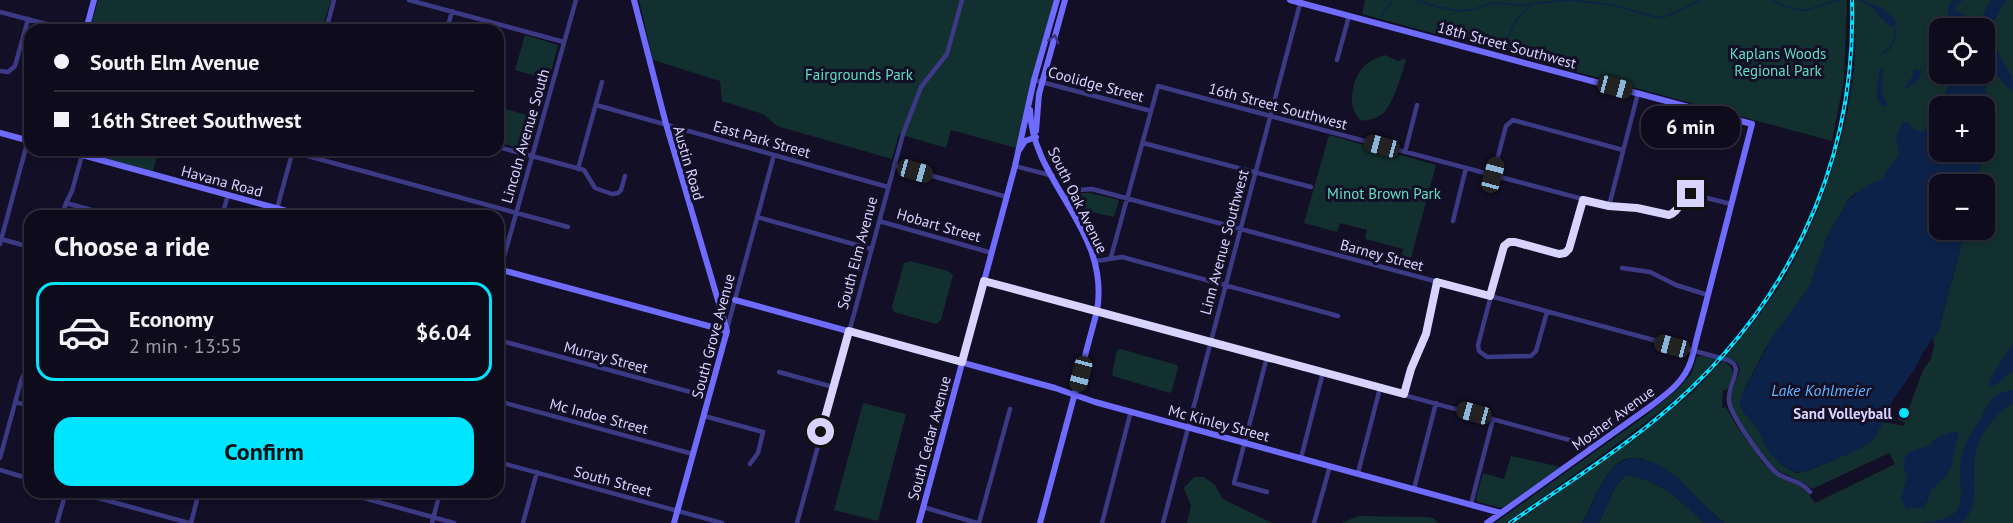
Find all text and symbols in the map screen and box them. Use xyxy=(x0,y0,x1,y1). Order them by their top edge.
street label: 18th Street Southwest xyxy=(1435,17,1579,73)
map controls xyxy=(1929,18,1995,240)
button: locate xyxy=(1929,18,1995,84)
one-way arrow xyxy=(1047,34,1060,44)
park label: Kaplans Woods Regional Park xyxy=(1730,44,1826,80)
text: South Elm Avenue xyxy=(90,48,260,76)
street label: Coolidge Street xyxy=(1046,62,1146,106)
park label: Fairgrounds Park xyxy=(805,65,914,84)
street label: Lincoln Avenue South xyxy=(497,67,553,205)
car xyxy=(1595,74,1635,100)
street label: 16th Street Southwest xyxy=(1206,78,1350,134)
button: + xyxy=(1929,96,1995,162)
text: 16th Street Southwest xyxy=(90,106,302,134)
callout: 6 min xyxy=(1642,107,1740,149)
text: 6 min xyxy=(1666,114,1715,140)
street label: East Park Street xyxy=(711,116,813,162)
street label: Austin Road xyxy=(669,124,709,202)
car xyxy=(1362,133,1402,159)
street label: South Oak Avenue xyxy=(1044,144,1112,256)
car xyxy=(1480,155,1506,195)
car xyxy=(895,157,935,185)
street label: Havana Road xyxy=(179,161,265,201)
street label: Linn Avenue Southwest xyxy=(1195,167,1253,317)
button: − xyxy=(1929,174,1995,240)
route end xyxy=(1677,180,1704,207)
park label: Minot Brown Park xyxy=(1327,184,1442,203)
street label: South Elm Avenue xyxy=(833,194,881,312)
street label: Hobart Street xyxy=(895,204,983,246)
text: Choose a ride xyxy=(54,229,210,263)
street label: Barney Street xyxy=(1338,235,1426,275)
street label: South Grove Avenue xyxy=(687,271,739,401)
icon: car xyxy=(57,305,111,359)
text: Economy xyxy=(129,305,213,333)
text: $6.04 xyxy=(416,318,471,346)
text: 2 min · 13:55 xyxy=(129,333,242,359)
car xyxy=(1652,333,1692,359)
street label: Murray Street xyxy=(562,337,650,377)
car xyxy=(1068,354,1094,394)
street label: South Cedar Avenue xyxy=(903,374,955,502)
water label: Lake Kohlmeier xyxy=(1771,380,1873,400)
street label: Mosher Avenue xyxy=(1568,382,1658,454)
street label: Mc Indoe Street xyxy=(548,394,650,438)
street label: Mc Kinley Street xyxy=(1166,400,1272,446)
car xyxy=(1454,400,1494,426)
place label: Sand Volleyball xyxy=(1793,404,1893,423)
marker: Sand Volleyball xyxy=(1897,406,1911,420)
button: Confirm xyxy=(54,417,474,486)
route start xyxy=(807,418,834,445)
street label: South Street xyxy=(572,462,654,500)

